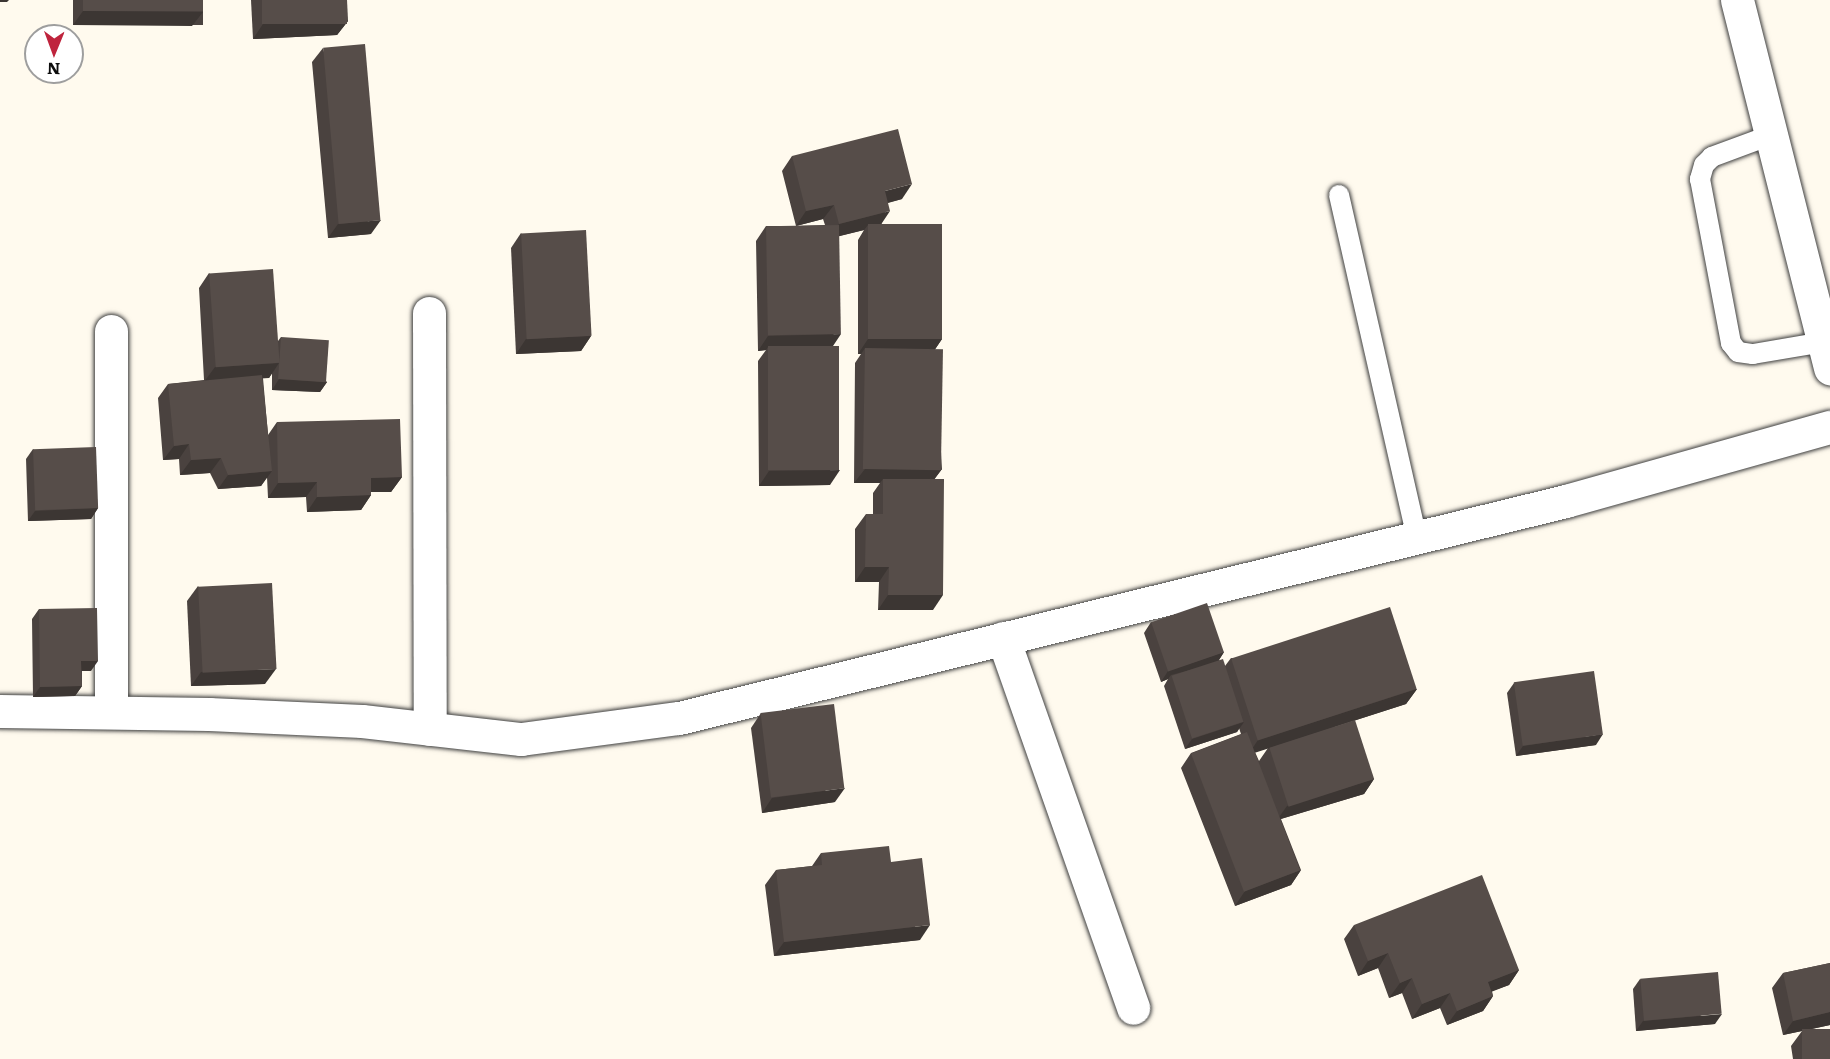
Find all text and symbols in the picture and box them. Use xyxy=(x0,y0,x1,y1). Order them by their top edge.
north arrow xyxy=(24,24,84,84)
text: N xyxy=(47,58,61,82)

